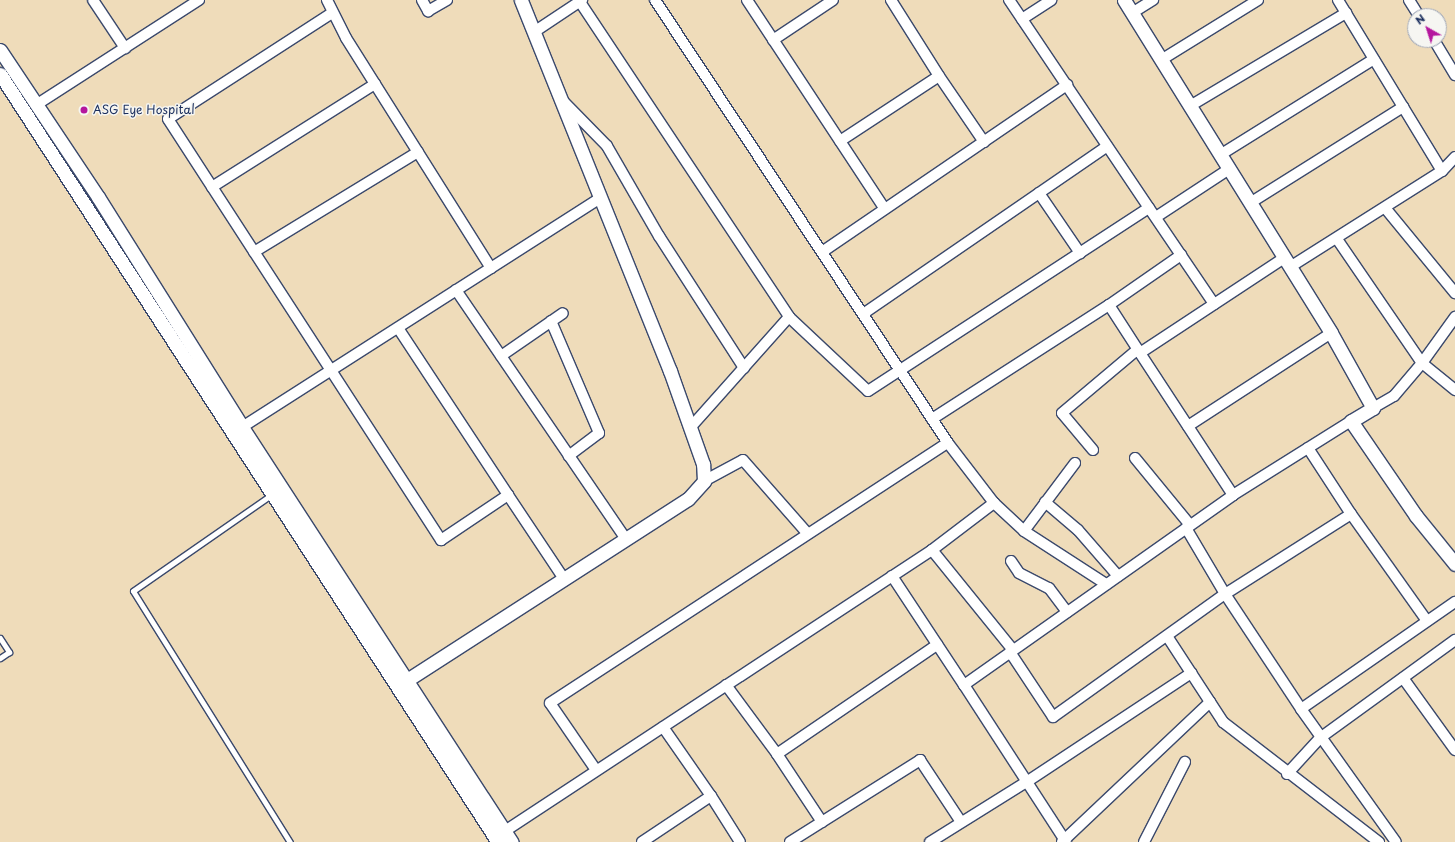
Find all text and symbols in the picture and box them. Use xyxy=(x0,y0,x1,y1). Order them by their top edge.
north arrow xyxy=(1407,8,1447,48)
text: N xyxy=(1411,10,1428,28)
place label: ASG Eye Hospital xyxy=(93,103,196,117)
marker: ASG Eye Hospital xyxy=(78,104,90,116)

